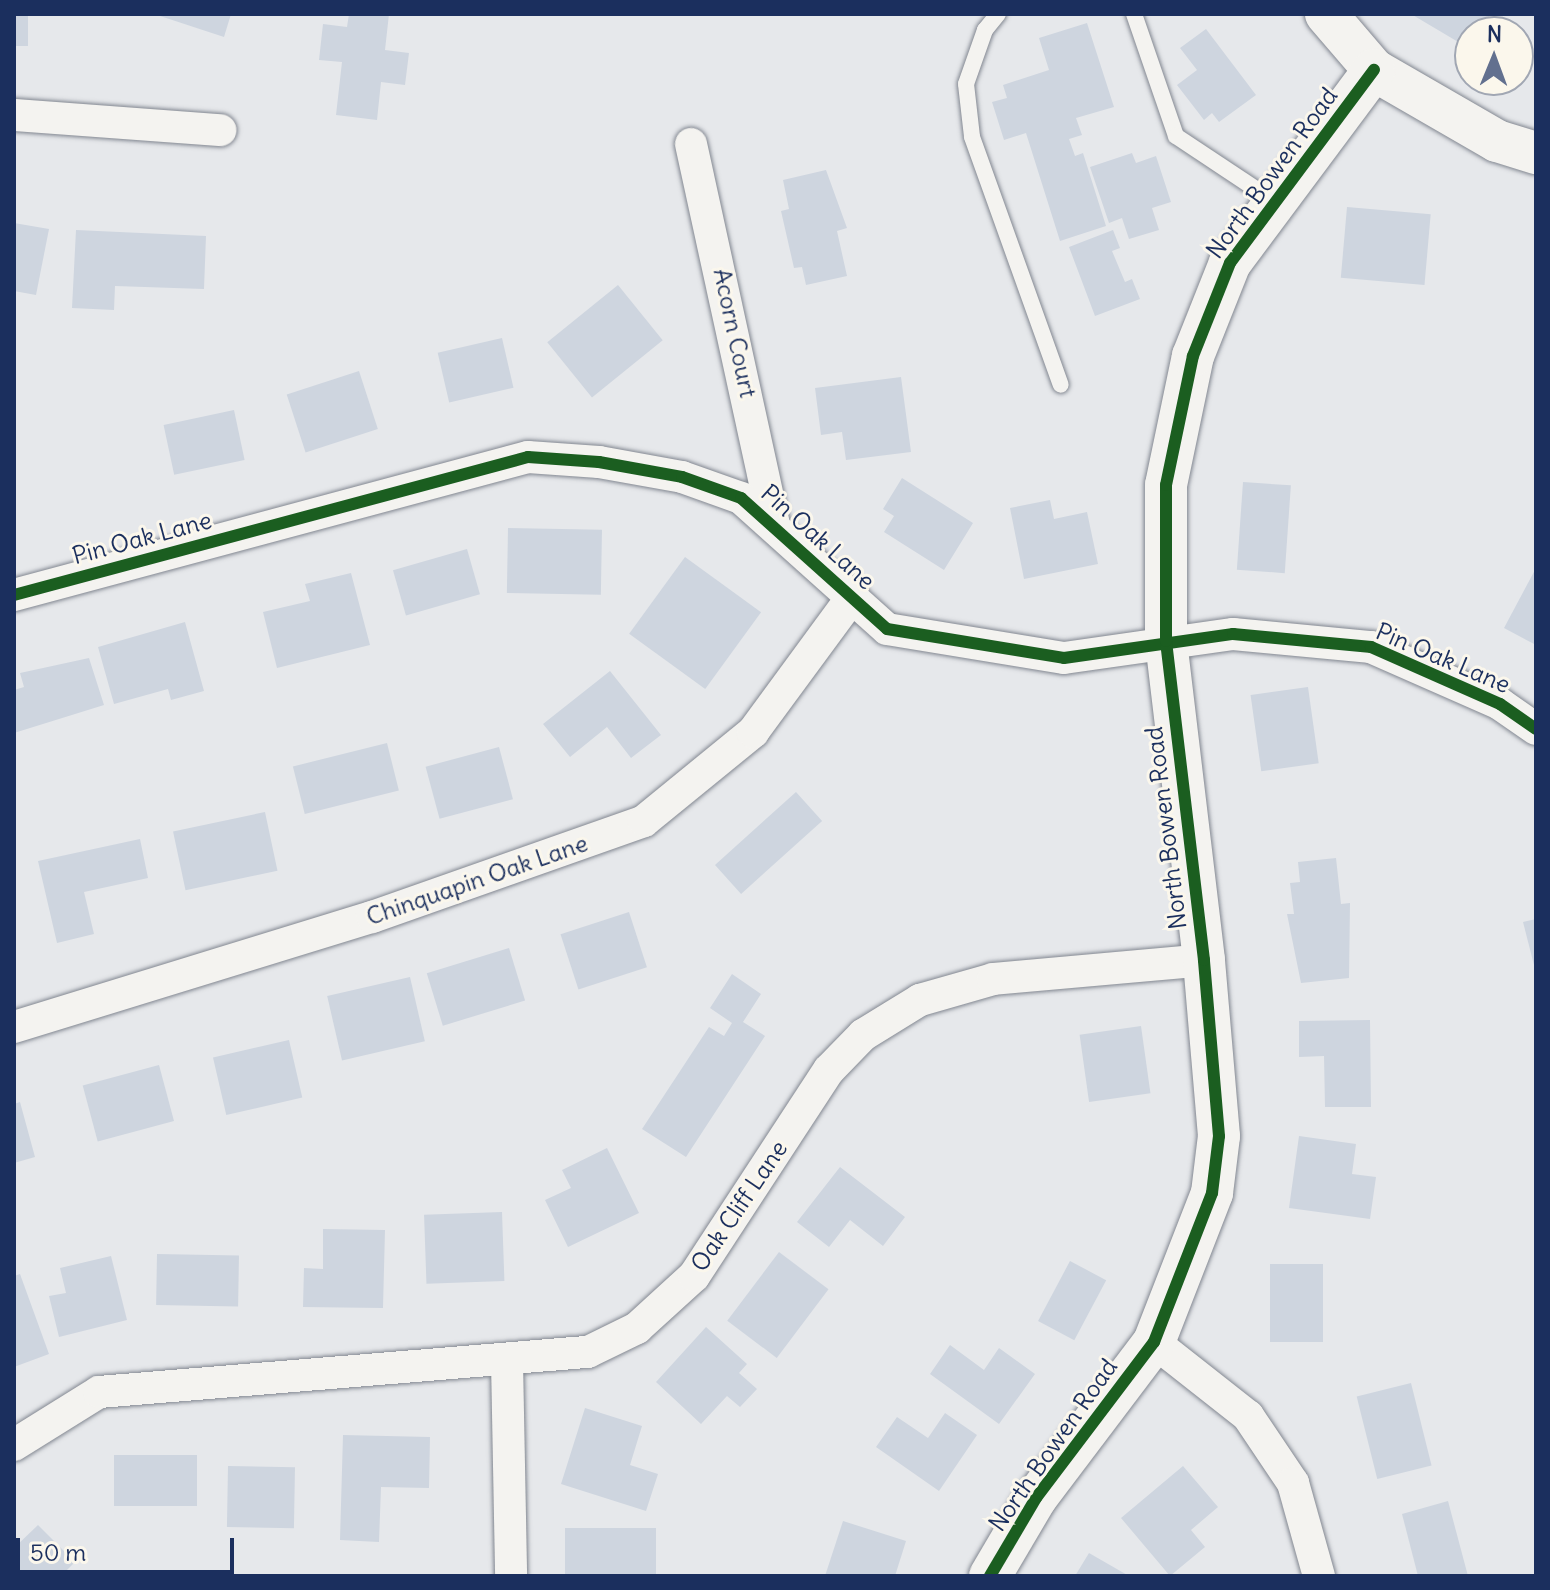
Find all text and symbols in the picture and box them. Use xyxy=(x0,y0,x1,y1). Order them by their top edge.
north arrow xyxy=(1454,16,1534,96)
text: N xyxy=(1487,20,1502,48)
street label: North Bowen Road xyxy=(1200,82,1344,264)
street label: Acorn Court xyxy=(707,266,763,400)
street label: Pin Oak Lane xyxy=(755,478,881,596)
street label: Pin Oak Lane xyxy=(69,506,215,570)
street label: Pin Oak Lane xyxy=(1372,617,1514,699)
street label: North Bowen Road xyxy=(1139,725,1193,931)
street label: Chinquapin Oak Lane xyxy=(363,829,591,931)
street label: Oak Cliff Lane xyxy=(685,1135,793,1277)
street label: North Bowen Road xyxy=(983,1353,1123,1537)
scale bar xyxy=(20,1522,238,1572)
text: 50 m xyxy=(30,1537,86,1567)

